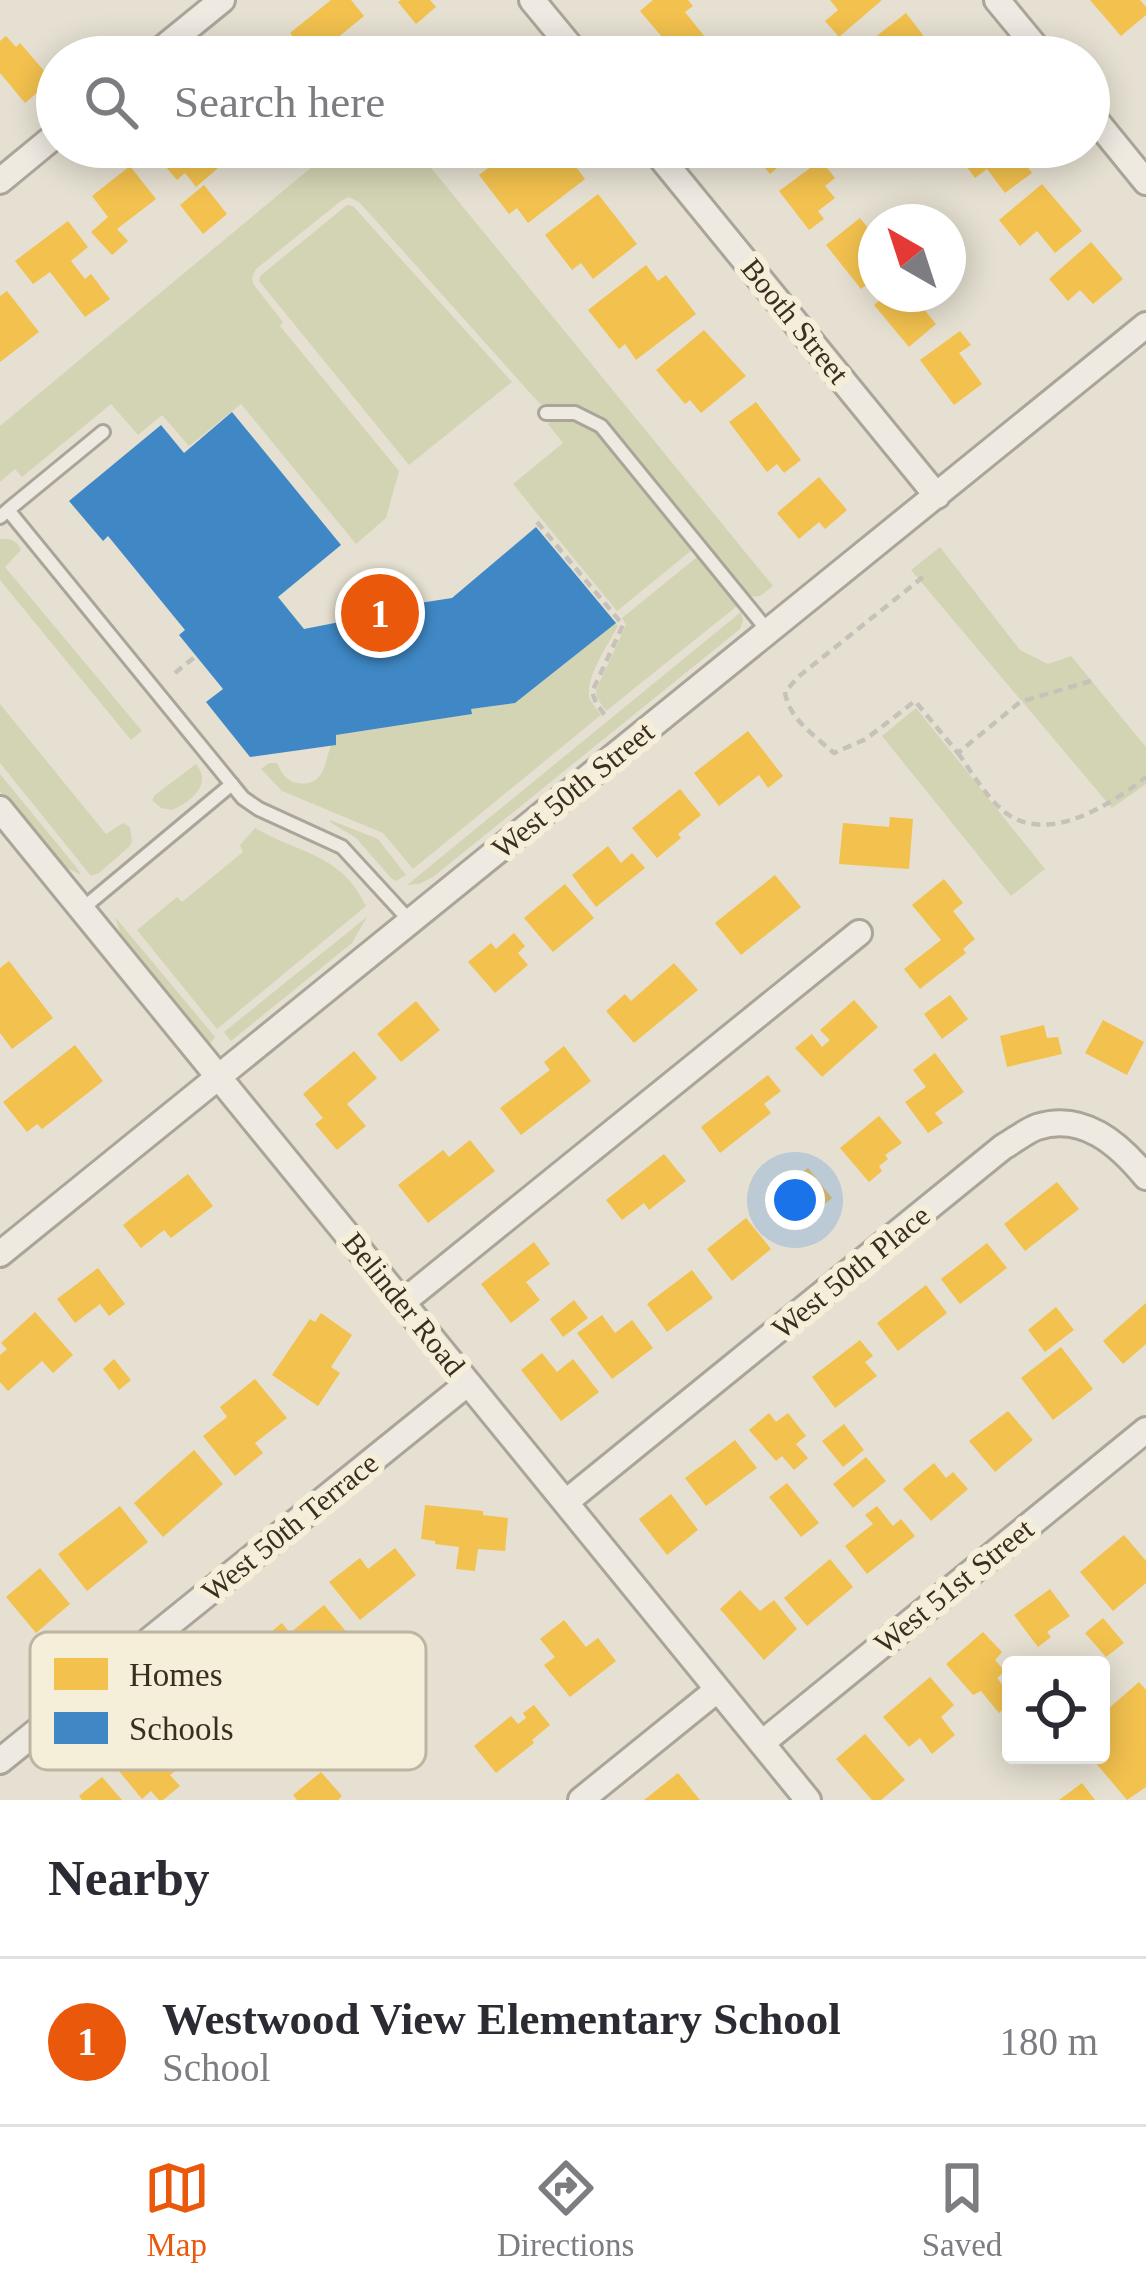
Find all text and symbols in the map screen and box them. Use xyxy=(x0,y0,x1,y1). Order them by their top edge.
search box xyxy=(36,36,1110,168)
icon: search xyxy=(78,69,144,135)
text: Search here xyxy=(174,77,385,127)
north arrow xyxy=(858,204,966,312)
street label: Booth Street xyxy=(735,252,856,390)
pin: 1 xyxy=(341,568,419,658)
street label: West 50th Street xyxy=(486,714,660,865)
your location xyxy=(765,1170,825,1230)
street label: West 50th Place xyxy=(765,1198,936,1345)
street label: Belinder Road xyxy=(337,1226,472,1382)
street label: West 50th Terrace xyxy=(195,1446,384,1608)
street label: West 51st Street xyxy=(868,1511,1040,1660)
legend xyxy=(30,1632,426,1770)
map controls xyxy=(1002,1656,1110,1764)
button: locate xyxy=(1002,1656,1110,1764)
text: Homes xyxy=(129,1657,223,1693)
text: Schools xyxy=(129,1711,234,1747)
text: Nearby xyxy=(48,1850,209,1906)
text: Westwood View Elementary School xyxy=(162,1994,841,2044)
text: 1 xyxy=(77,2020,97,2063)
text: 180 m xyxy=(999,2020,1098,2063)
text: School xyxy=(162,2046,270,2089)
tab: Map xyxy=(144,2155,210,2264)
tab: Directions xyxy=(497,2155,634,2264)
tab: Saved xyxy=(922,2155,1002,2264)

